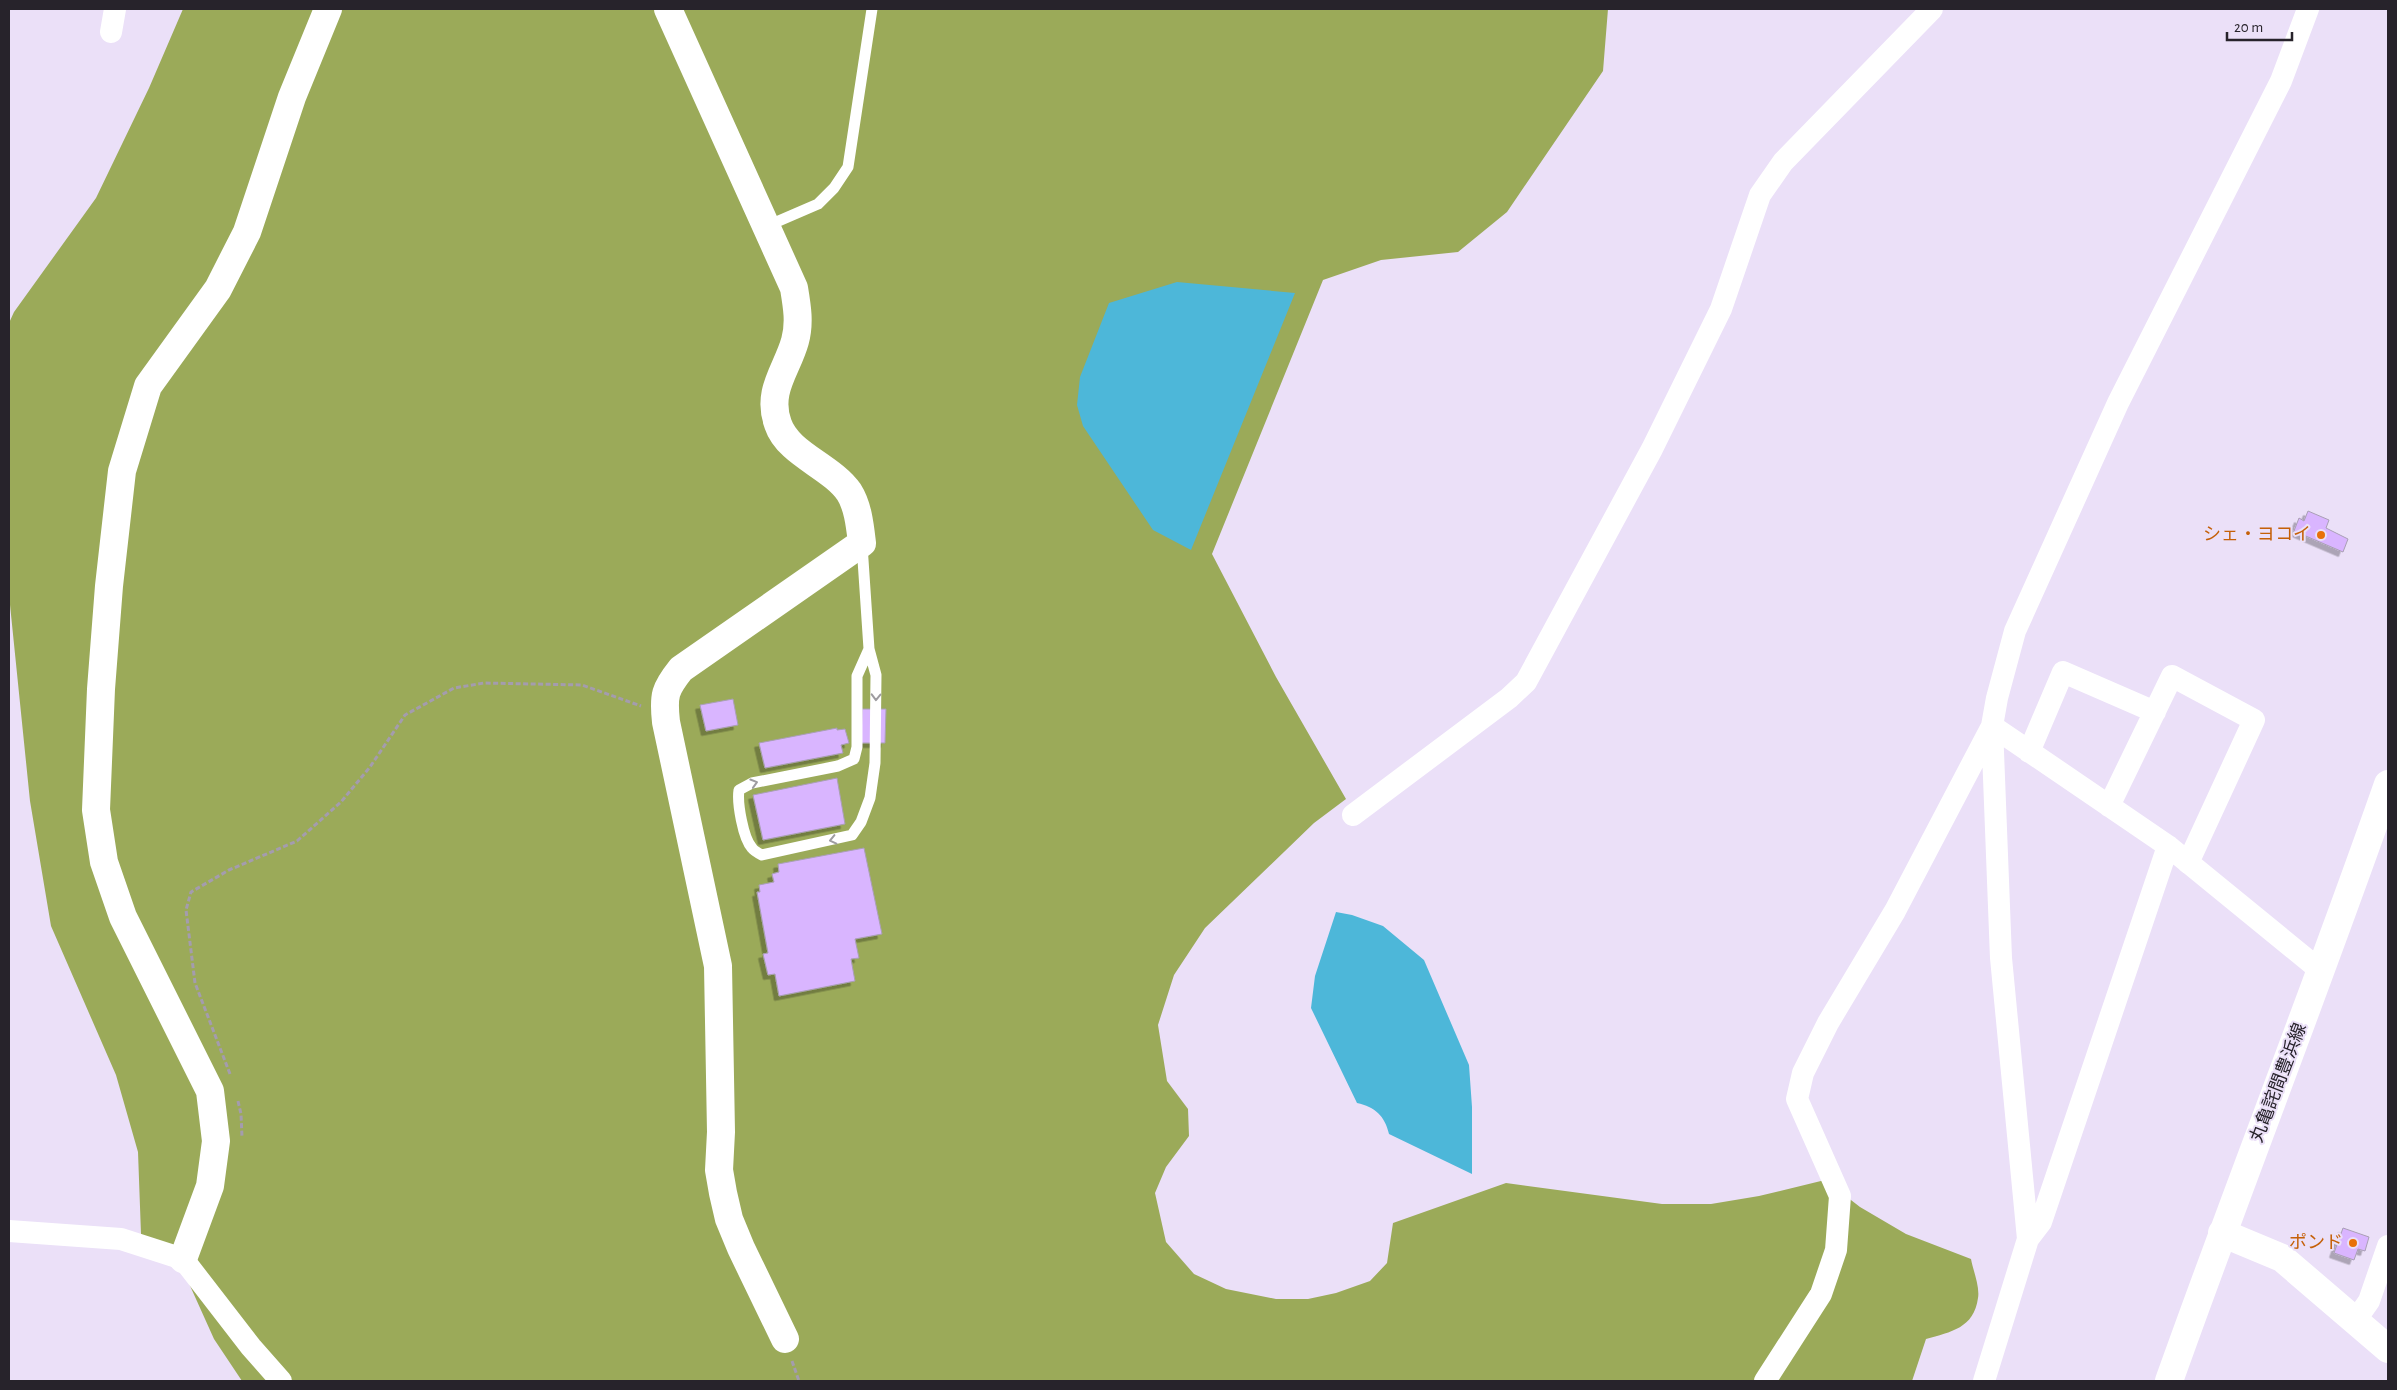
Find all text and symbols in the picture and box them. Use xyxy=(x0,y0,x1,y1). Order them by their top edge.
scale bar xyxy=(2227,10,2292,42)
text: 20 m xyxy=(2234,20,2263,35)
place label: シェ・ヨコイ xyxy=(2203,525,2311,544)
marker: シェ・ヨコイ xyxy=(2315,529,2327,541)
one-way arrow xyxy=(870,694,881,702)
one-way arrow xyxy=(750,779,758,789)
one-way arrow xyxy=(828,834,837,845)
street label: 丸亀詫間豊浜線 xyxy=(2246,1020,2310,1145)
place label: ポンド xyxy=(2289,1233,2343,1252)
marker: ポンド xyxy=(2347,1237,2359,1249)

